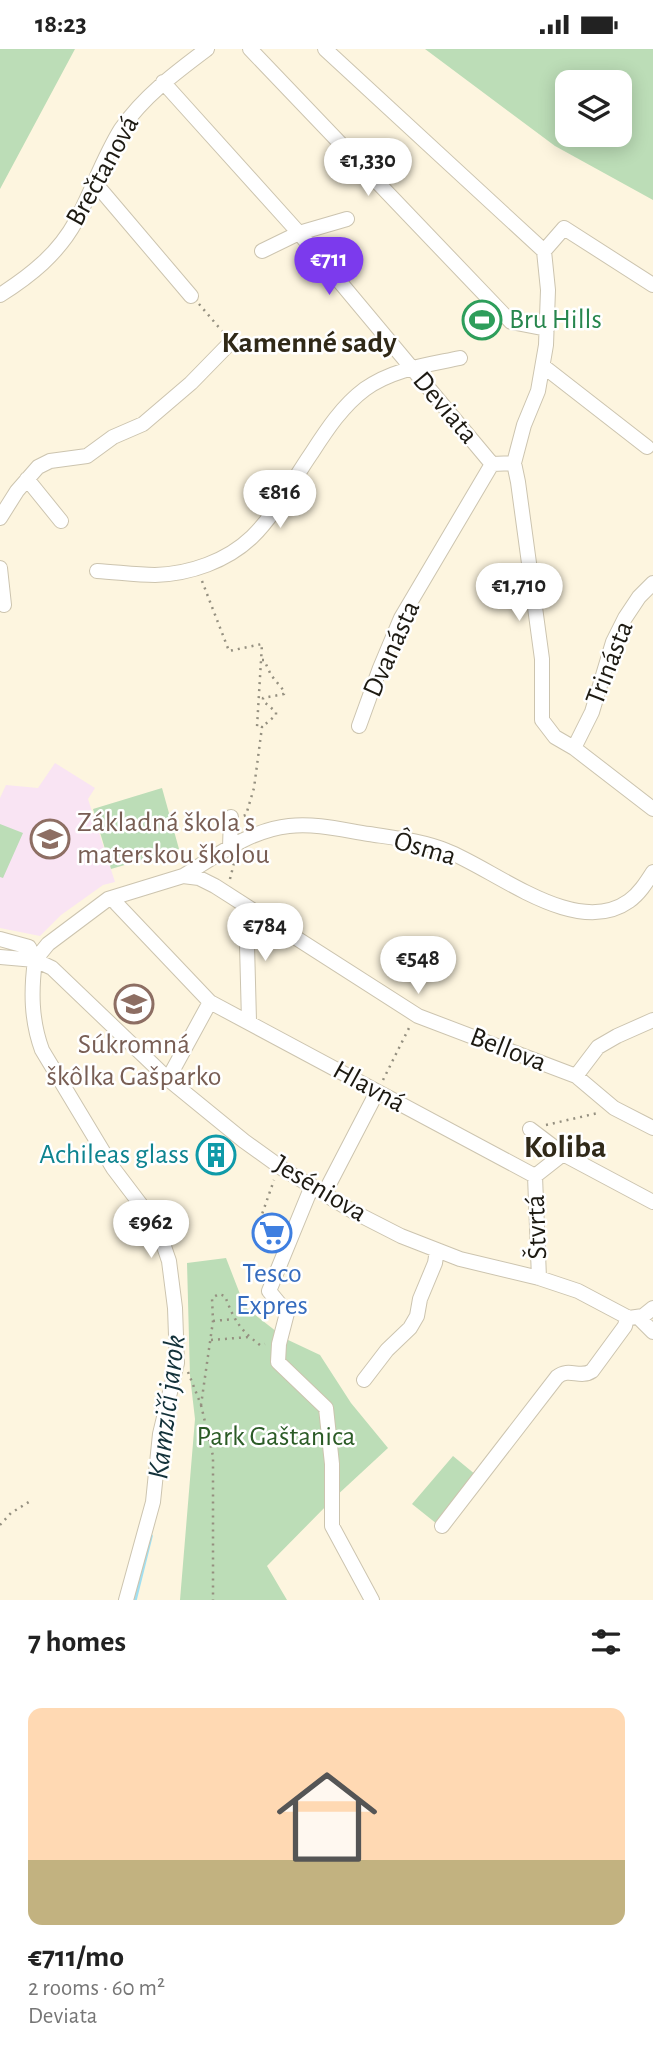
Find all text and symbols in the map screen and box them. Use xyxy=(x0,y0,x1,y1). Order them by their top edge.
text: 18:23 xyxy=(35,11,87,37)
map controls xyxy=(555,70,632,147)
button: layers xyxy=(555,70,632,147)
street label: Brečtanová xyxy=(61,111,145,231)
pin: €1,330 xyxy=(311,139,425,198)
text: €1,330 xyxy=(340,149,396,172)
pin: €711 xyxy=(288,237,370,297)
text: €711 xyxy=(310,248,348,271)
sports icon: Bru Hills xyxy=(461,299,503,341)
place label: Bru Hills xyxy=(509,306,602,334)
district label: Kamenné sady xyxy=(221,328,397,358)
street label: Deviata xyxy=(407,367,483,449)
pin: €816 xyxy=(239,470,321,530)
text: €816 xyxy=(259,481,301,504)
pin: €1,710 xyxy=(462,563,576,623)
text: €1,710 xyxy=(492,574,546,597)
street label: Dvanásta xyxy=(359,597,426,701)
street label: Trinásta xyxy=(581,617,639,709)
place label: Základná škola s materskou školou xyxy=(77,809,270,869)
school or university icon: Základná škola s materskou školou xyxy=(29,818,71,860)
street label: Ôsma xyxy=(391,825,460,871)
pin: €784 xyxy=(224,904,306,963)
text: €784 xyxy=(243,914,287,937)
pin: €548 xyxy=(377,937,459,996)
text: €548 xyxy=(396,947,440,970)
school or university icon: Súkromná škôlka Gašparko xyxy=(113,983,155,1025)
street label: Bellova xyxy=(466,1023,550,1077)
place label: Súkromná škôlka Gašparko xyxy=(47,1031,221,1091)
street label: Hlavná xyxy=(328,1056,410,1118)
district label: Koliba xyxy=(524,1131,606,1163)
building icon: Achileas glass xyxy=(195,1134,237,1176)
place label: Achileas glass xyxy=(39,1141,189,1169)
street label: Jeséniova xyxy=(269,1150,371,1228)
street label: Štvrtá xyxy=(520,1194,552,1260)
pin: €962 xyxy=(110,1201,192,1260)
text: €962 xyxy=(129,1211,173,1234)
supermarket icon: Tesco Expres xyxy=(251,1212,293,1254)
place label: Tesco Expres xyxy=(236,1260,308,1320)
water label: Kamzičí jarok xyxy=(143,1333,191,1481)
park label: Park Gaštanica xyxy=(196,1423,356,1451)
icon: filters xyxy=(587,1623,625,1661)
text: 7 homes xyxy=(28,1627,126,1657)
icon: home xyxy=(264,1754,390,1880)
text: €711/mo xyxy=(28,1942,124,1972)
text: 2 rooms · 60 m² xyxy=(28,1977,165,2000)
text: Deviata xyxy=(28,2005,97,2028)

